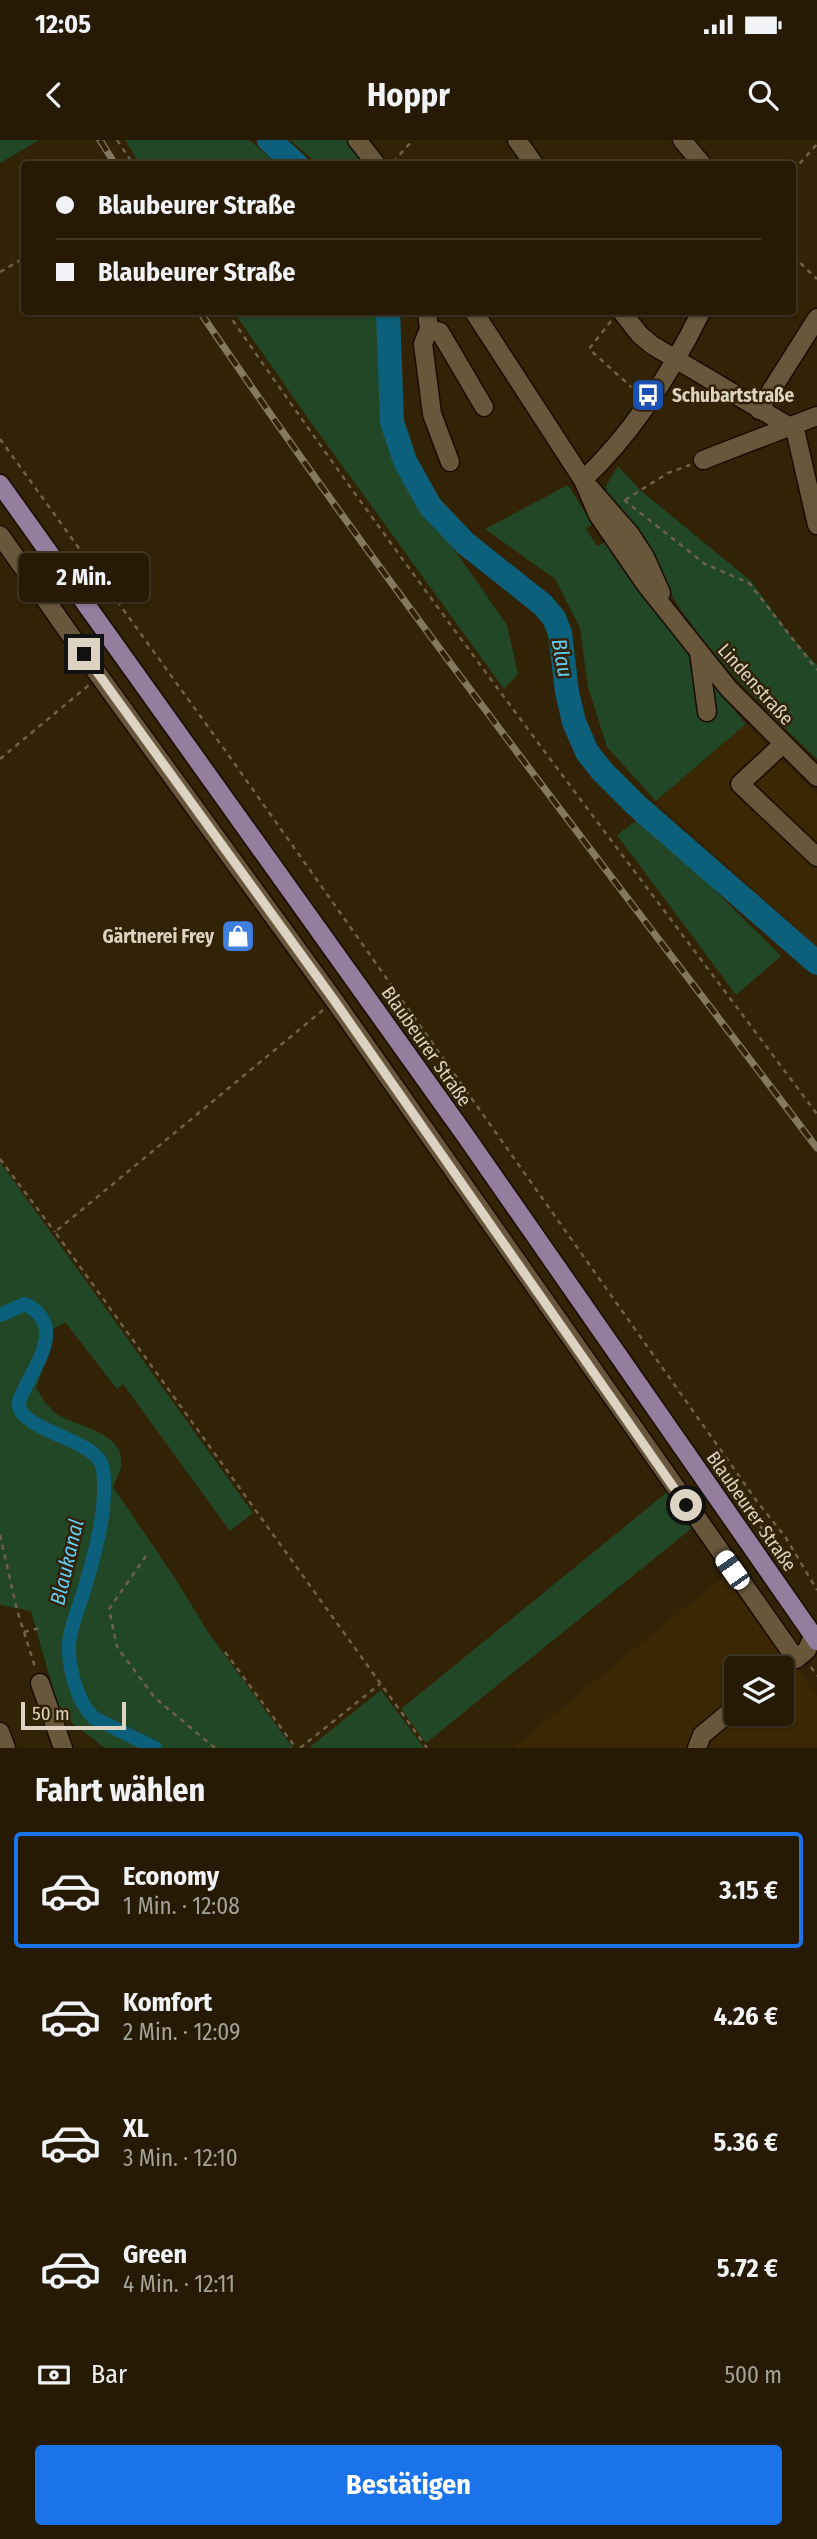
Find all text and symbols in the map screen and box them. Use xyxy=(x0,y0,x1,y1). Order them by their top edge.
text: 12:05 xyxy=(35,9,91,40)
icon: back xyxy=(35,76,73,114)
text: Hoppr xyxy=(367,76,450,114)
icon: search xyxy=(744,76,782,114)
text: Blaubeurer Straße xyxy=(98,190,295,221)
text: Blaubeurer Straße xyxy=(98,257,295,288)
bus stop icon: Schubartstraße xyxy=(629,376,667,414)
place label: Schubartstraße xyxy=(672,384,795,407)
callout: 2 Min. xyxy=(19,552,149,602)
text: 2 Min. xyxy=(56,563,112,591)
water label: Blau xyxy=(546,637,578,679)
route end xyxy=(68,638,100,670)
street label: Lindenstraße xyxy=(713,639,798,730)
shop icon: Gärtnerei Frey xyxy=(219,917,257,955)
place label: Gärtnerei Frey xyxy=(103,925,215,948)
street label: Blaubeurer Straße xyxy=(377,982,476,1111)
street label: Blaubeurer Straße xyxy=(702,1447,801,1576)
route start xyxy=(670,1489,702,1521)
water label: Blaukanal xyxy=(45,1517,89,1607)
car xyxy=(712,1547,753,1593)
map controls xyxy=(724,1656,794,1726)
button: layers xyxy=(724,1656,794,1726)
scale bar xyxy=(21,1699,126,1731)
text: 50 m xyxy=(32,1702,70,1725)
text: Fahrt wählen xyxy=(35,1771,205,1809)
icon: car xyxy=(39,1859,102,1922)
text: Economy xyxy=(123,1861,219,1892)
text: 3.15 € xyxy=(719,1875,778,1906)
text: 1 Min. · 12:08 xyxy=(123,1892,240,1920)
icon: car xyxy=(39,1985,102,2048)
text: Komfort xyxy=(123,1987,212,2018)
text: 4.26 € xyxy=(714,2001,778,2032)
text: 2 Min. · 12:09 xyxy=(123,2018,240,2046)
icon: car xyxy=(39,2111,102,2174)
text: XL xyxy=(123,2113,149,2144)
text: 5.36 € xyxy=(714,2127,778,2158)
text: 3 Min. · 12:10 xyxy=(123,2144,238,2172)
icon: car xyxy=(39,2237,102,2300)
text: Green xyxy=(123,2239,187,2270)
text: 5.72 € xyxy=(717,2253,778,2284)
text: 4 Min. · 12:11 xyxy=(123,2270,235,2298)
icon: cash xyxy=(35,2356,73,2394)
text: Bar xyxy=(91,2359,127,2390)
text: 500 m xyxy=(724,2361,782,2389)
button: Bestätigen xyxy=(35,2445,782,2525)

